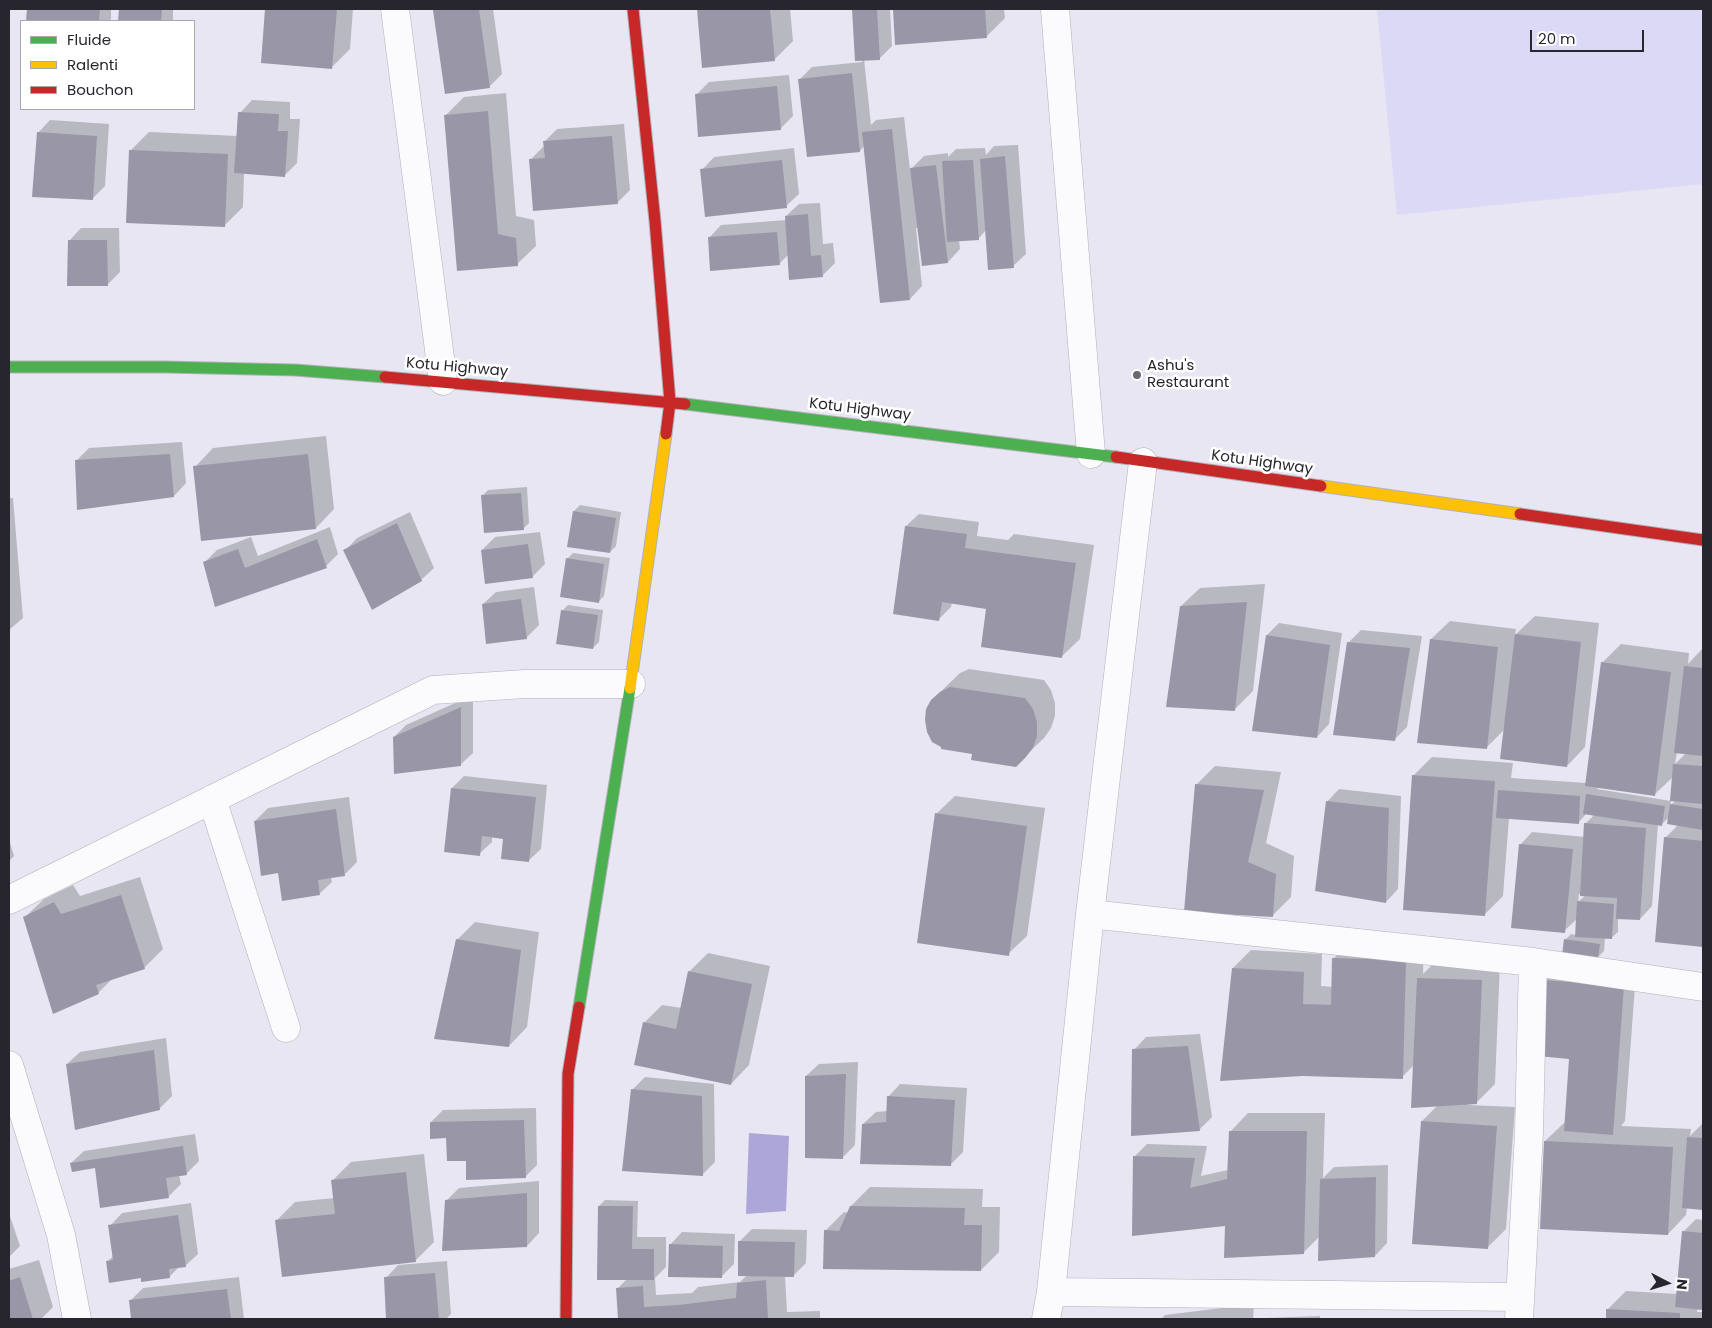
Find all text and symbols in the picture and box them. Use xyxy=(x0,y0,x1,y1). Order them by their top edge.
legend xyxy=(20,20,195,110)
scale bar xyxy=(1532,20,1646,52)
text: 20 m xyxy=(1538,28,1576,49)
text: Fluide xyxy=(67,29,111,50)
text: Ralenti xyxy=(67,54,118,75)
text: Bouchon xyxy=(67,79,133,100)
street label: Kotu Highway xyxy=(405,355,509,381)
place label: Ashu's Restaurant xyxy=(1147,357,1229,392)
marker: Ashu's Restaurant xyxy=(1131,369,1143,381)
street label: Kotu Highway xyxy=(808,395,912,425)
street label: Kotu Highway xyxy=(1210,447,1314,479)
north arrow xyxy=(1642,1258,1692,1308)
text: N xyxy=(1672,1278,1692,1290)

